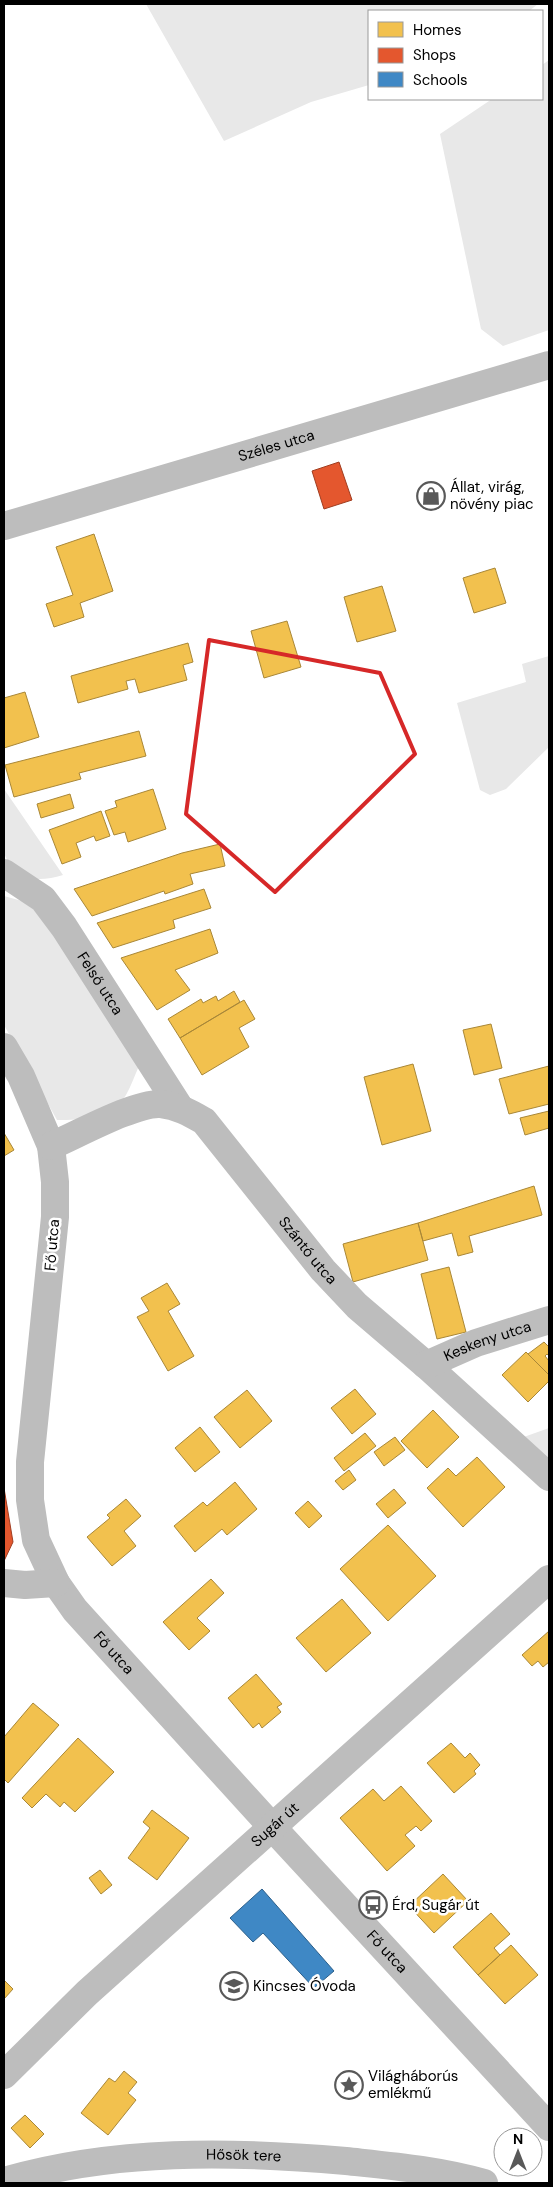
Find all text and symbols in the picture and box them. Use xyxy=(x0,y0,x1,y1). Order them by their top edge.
legend xyxy=(368,10,543,100)
text: Homes xyxy=(413,20,462,40)
text: Shops xyxy=(413,45,456,65)
text: Schools xyxy=(413,70,468,90)
street label: Széles utca xyxy=(236,425,317,466)
place label: Állat, virág, növény piac xyxy=(450,477,534,514)
shop icon: Állat, virág, növény piac xyxy=(416,481,446,511)
street label: Felső utca xyxy=(73,948,128,1019)
street label: Szántó utca xyxy=(274,1212,341,1289)
street label: Fő utca xyxy=(40,1218,64,1272)
street label: Keskeny utca xyxy=(440,1316,534,1366)
street label: Fő utca xyxy=(89,1627,139,1679)
street label: Sugár út xyxy=(247,1798,303,1851)
bus stop icon: Érd, Sugár út xyxy=(358,1890,388,1920)
place label: Érd, Sugár út xyxy=(392,1895,480,1915)
street label: Fő utca xyxy=(362,1926,412,1977)
school or university icon: Kincses Óvoda xyxy=(219,1971,249,2001)
place label: Kincses Óvoda xyxy=(253,1976,356,1996)
place label: Világháborús emlékmű xyxy=(368,2066,458,2103)
place icon: Világháborús emlékmű xyxy=(334,2070,364,2100)
north arrow xyxy=(493,2127,543,2177)
text: N xyxy=(513,2130,523,2148)
street label: Hősök tere xyxy=(206,2144,282,2166)

